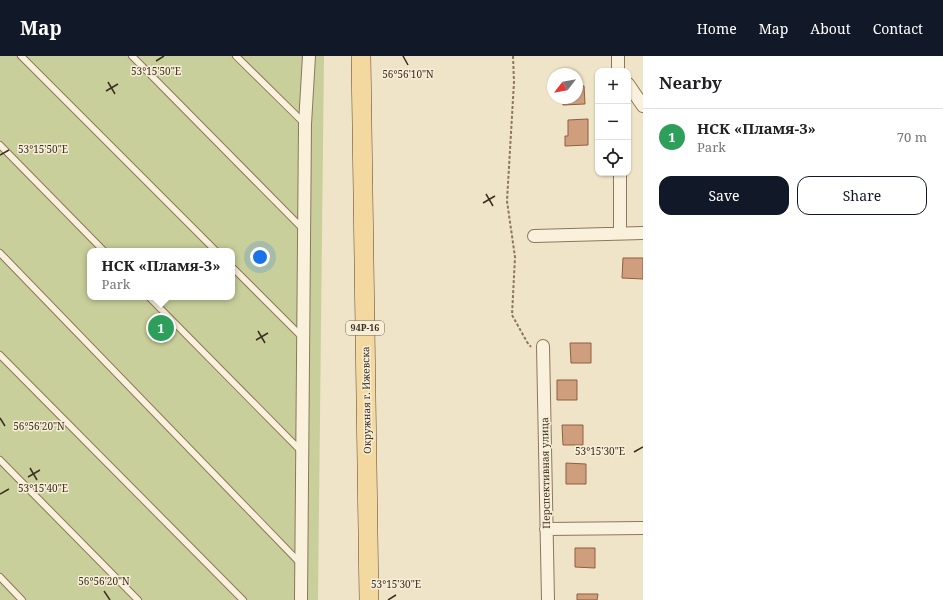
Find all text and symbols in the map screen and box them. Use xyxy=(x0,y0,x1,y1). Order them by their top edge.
text: Map xyxy=(20,15,62,41)
text: Home xyxy=(697,19,737,38)
text: Map xyxy=(759,19,788,38)
text: About xyxy=(810,19,851,38)
text: Contact xyxy=(873,19,923,38)
text: 53°15'50"E xyxy=(131,64,181,78)
text: 56°56'10"N xyxy=(382,67,434,81)
north arrow xyxy=(547,68,583,104)
map controls xyxy=(595,68,631,176)
button: + xyxy=(595,68,631,104)
text: Nearby xyxy=(659,71,722,94)
button: − xyxy=(595,104,631,140)
text: НСК «Пламя-3» xyxy=(697,118,816,138)
text: 1 xyxy=(668,128,676,146)
text: 70 m xyxy=(897,128,927,146)
text: Park xyxy=(697,138,726,156)
button: locate xyxy=(595,140,631,176)
text: 53°15'50"E xyxy=(18,142,68,156)
button: Save xyxy=(659,176,789,215)
button: Share xyxy=(797,176,927,215)
your location xyxy=(250,247,270,267)
popup xyxy=(87,248,235,300)
text: НСК «Пламя-3» xyxy=(102,255,220,275)
text: Park xyxy=(102,275,130,293)
pin: 1 xyxy=(148,313,174,343)
road number: 94Р-16 xyxy=(346,321,384,335)
street label: Окружная г. Ижевска xyxy=(358,346,374,454)
street label: Перспективная улица xyxy=(537,417,553,529)
text: 56°56'20"N xyxy=(13,419,65,433)
text: 53°15'30"E xyxy=(575,444,625,458)
text: 53°15'40"E xyxy=(18,481,68,495)
text: 56°56'20"N xyxy=(78,574,130,588)
text: 53°15'30"E xyxy=(371,577,421,591)

